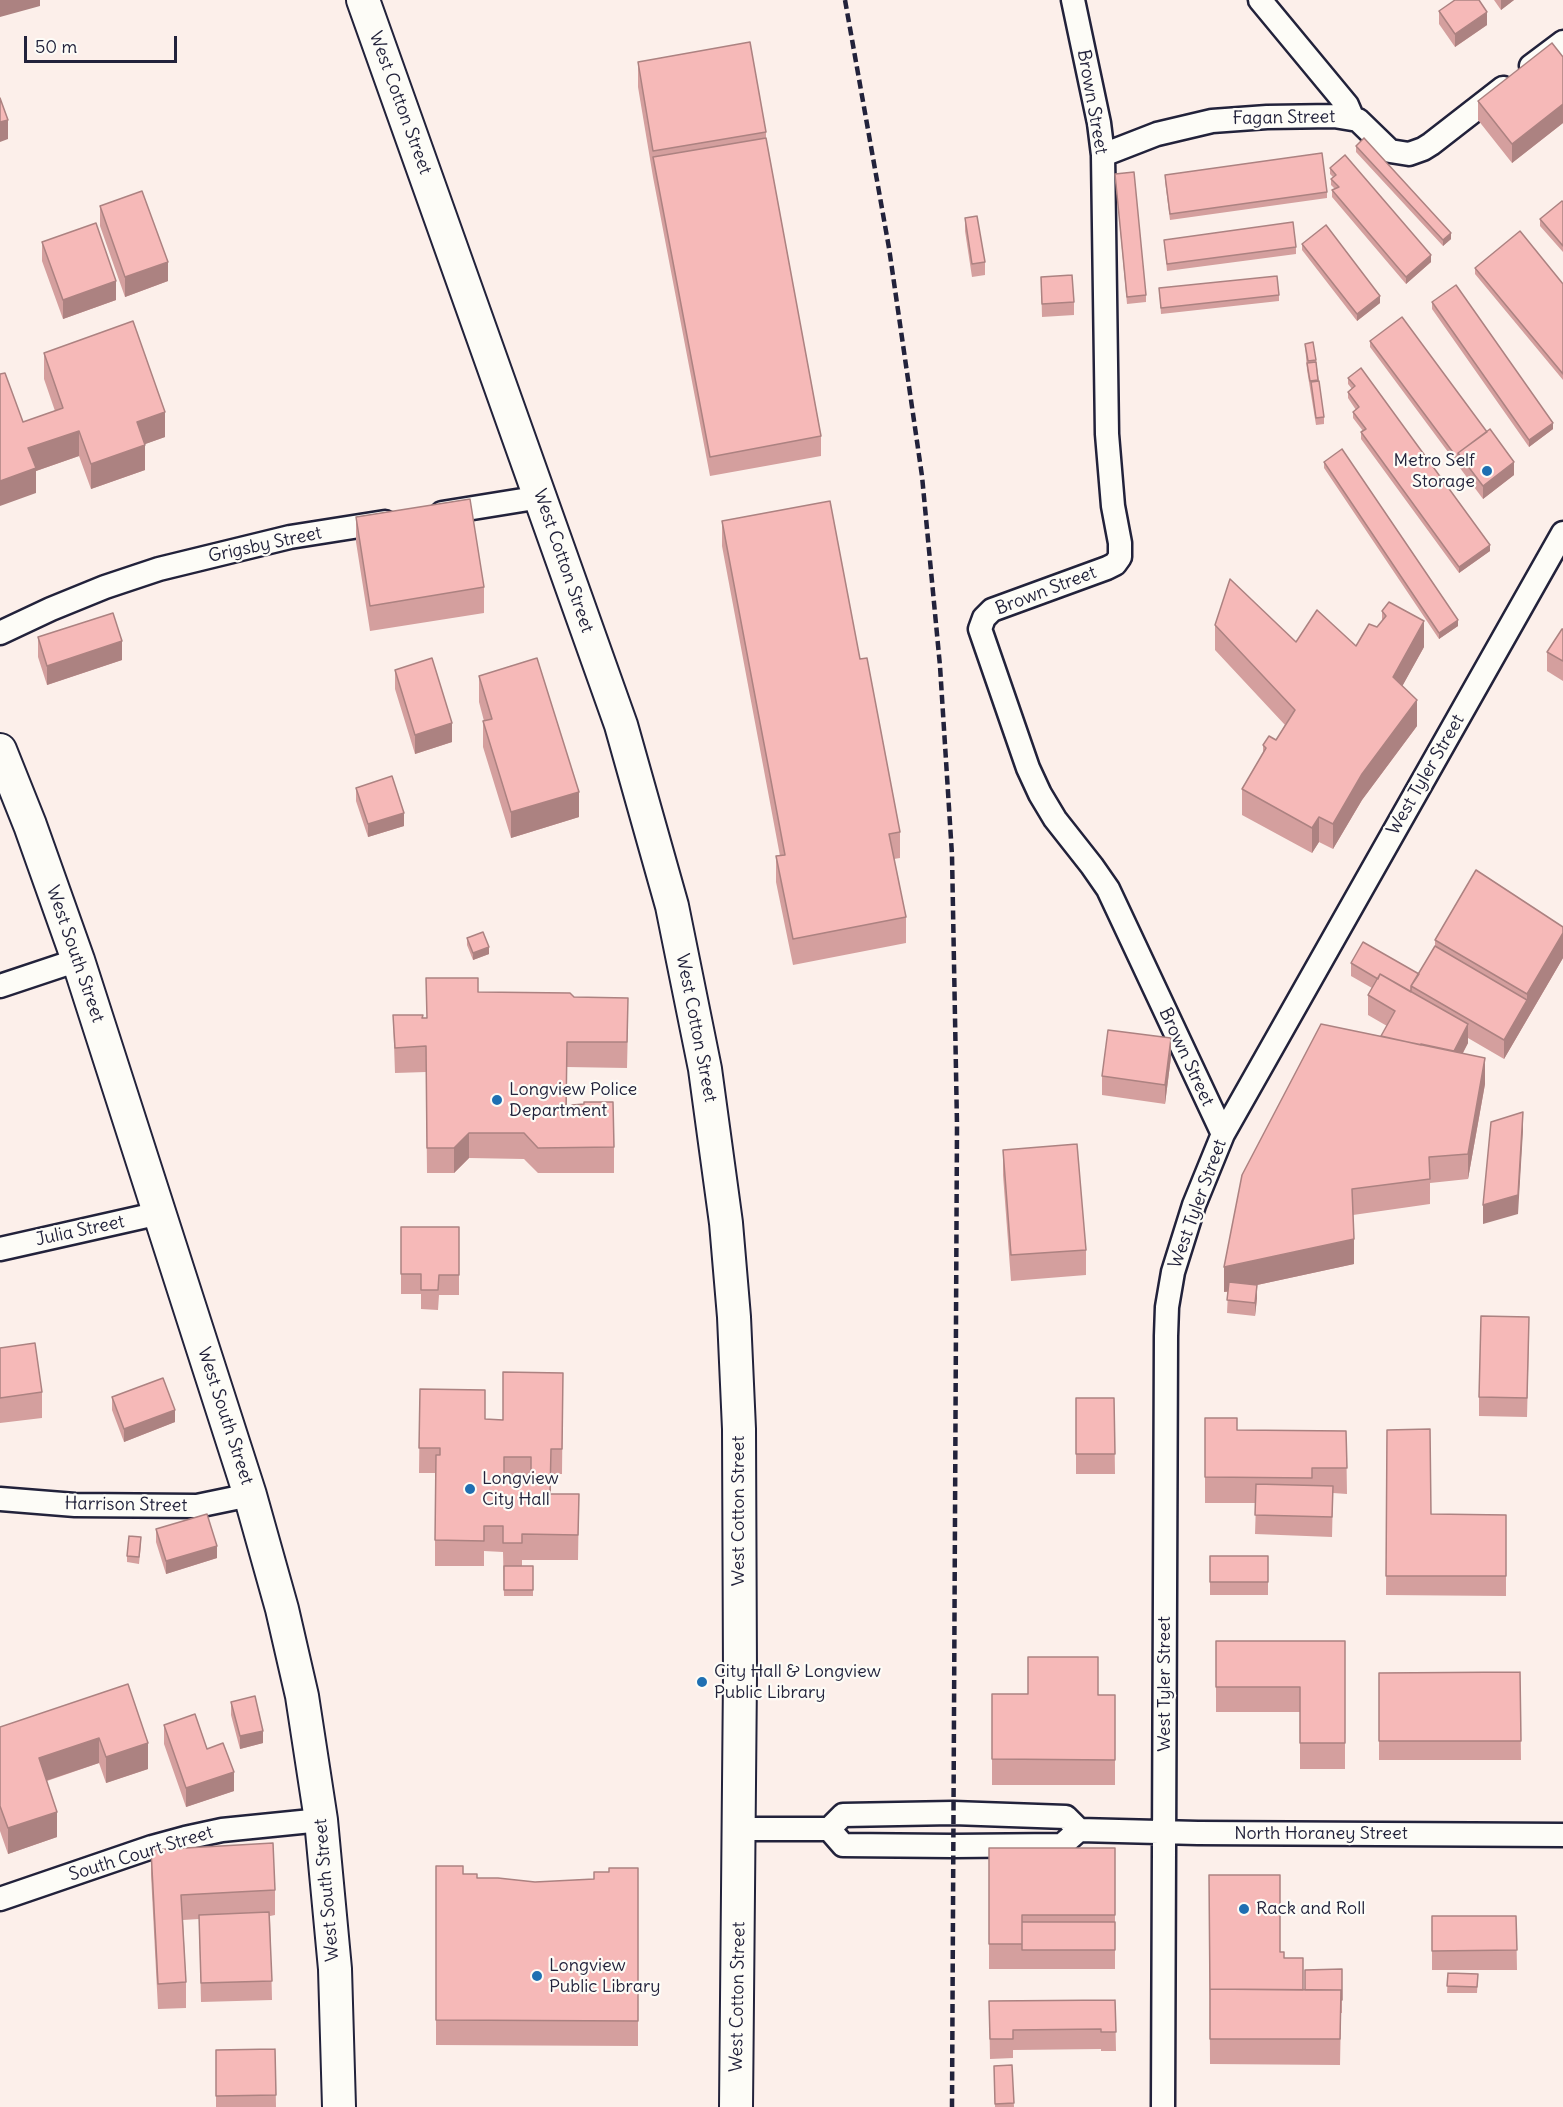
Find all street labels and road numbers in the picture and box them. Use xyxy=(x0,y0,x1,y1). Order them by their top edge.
street label: West Cotton Street xyxy=(364,29,436,177)
street label: Brown Street xyxy=(1072,48,1112,156)
street label: Fagan Street xyxy=(1233,106,1335,130)
street label: West Cotton Street xyxy=(528,486,598,636)
street label: Grigsby Street xyxy=(206,522,324,568)
street label: Brown Street xyxy=(993,562,1099,620)
street label: West Tyler Street xyxy=(1383,711,1469,839)
street label: West South Street xyxy=(41,883,109,1025)
street label: West Cotton Street xyxy=(671,952,721,1104)
street label: Brown Street xyxy=(1154,1004,1218,1110)
street label: West Tyler Street xyxy=(1165,1137,1231,1271)
street label: Julia Street xyxy=(34,1211,126,1251)
street label: West South Street xyxy=(193,1344,257,1488)
street label: West Cotton Street xyxy=(728,1436,750,1586)
street label: Harrison Street xyxy=(64,1493,188,1517)
street label: West Tyler Street xyxy=(1154,1616,1176,1752)
street label: West South Street xyxy=(310,1818,344,1962)
street label: South Court Street xyxy=(66,1822,216,1886)
street label: North Horaney Street xyxy=(1234,1823,1408,1845)
street label: West Cotton Street xyxy=(726,1922,750,2072)

